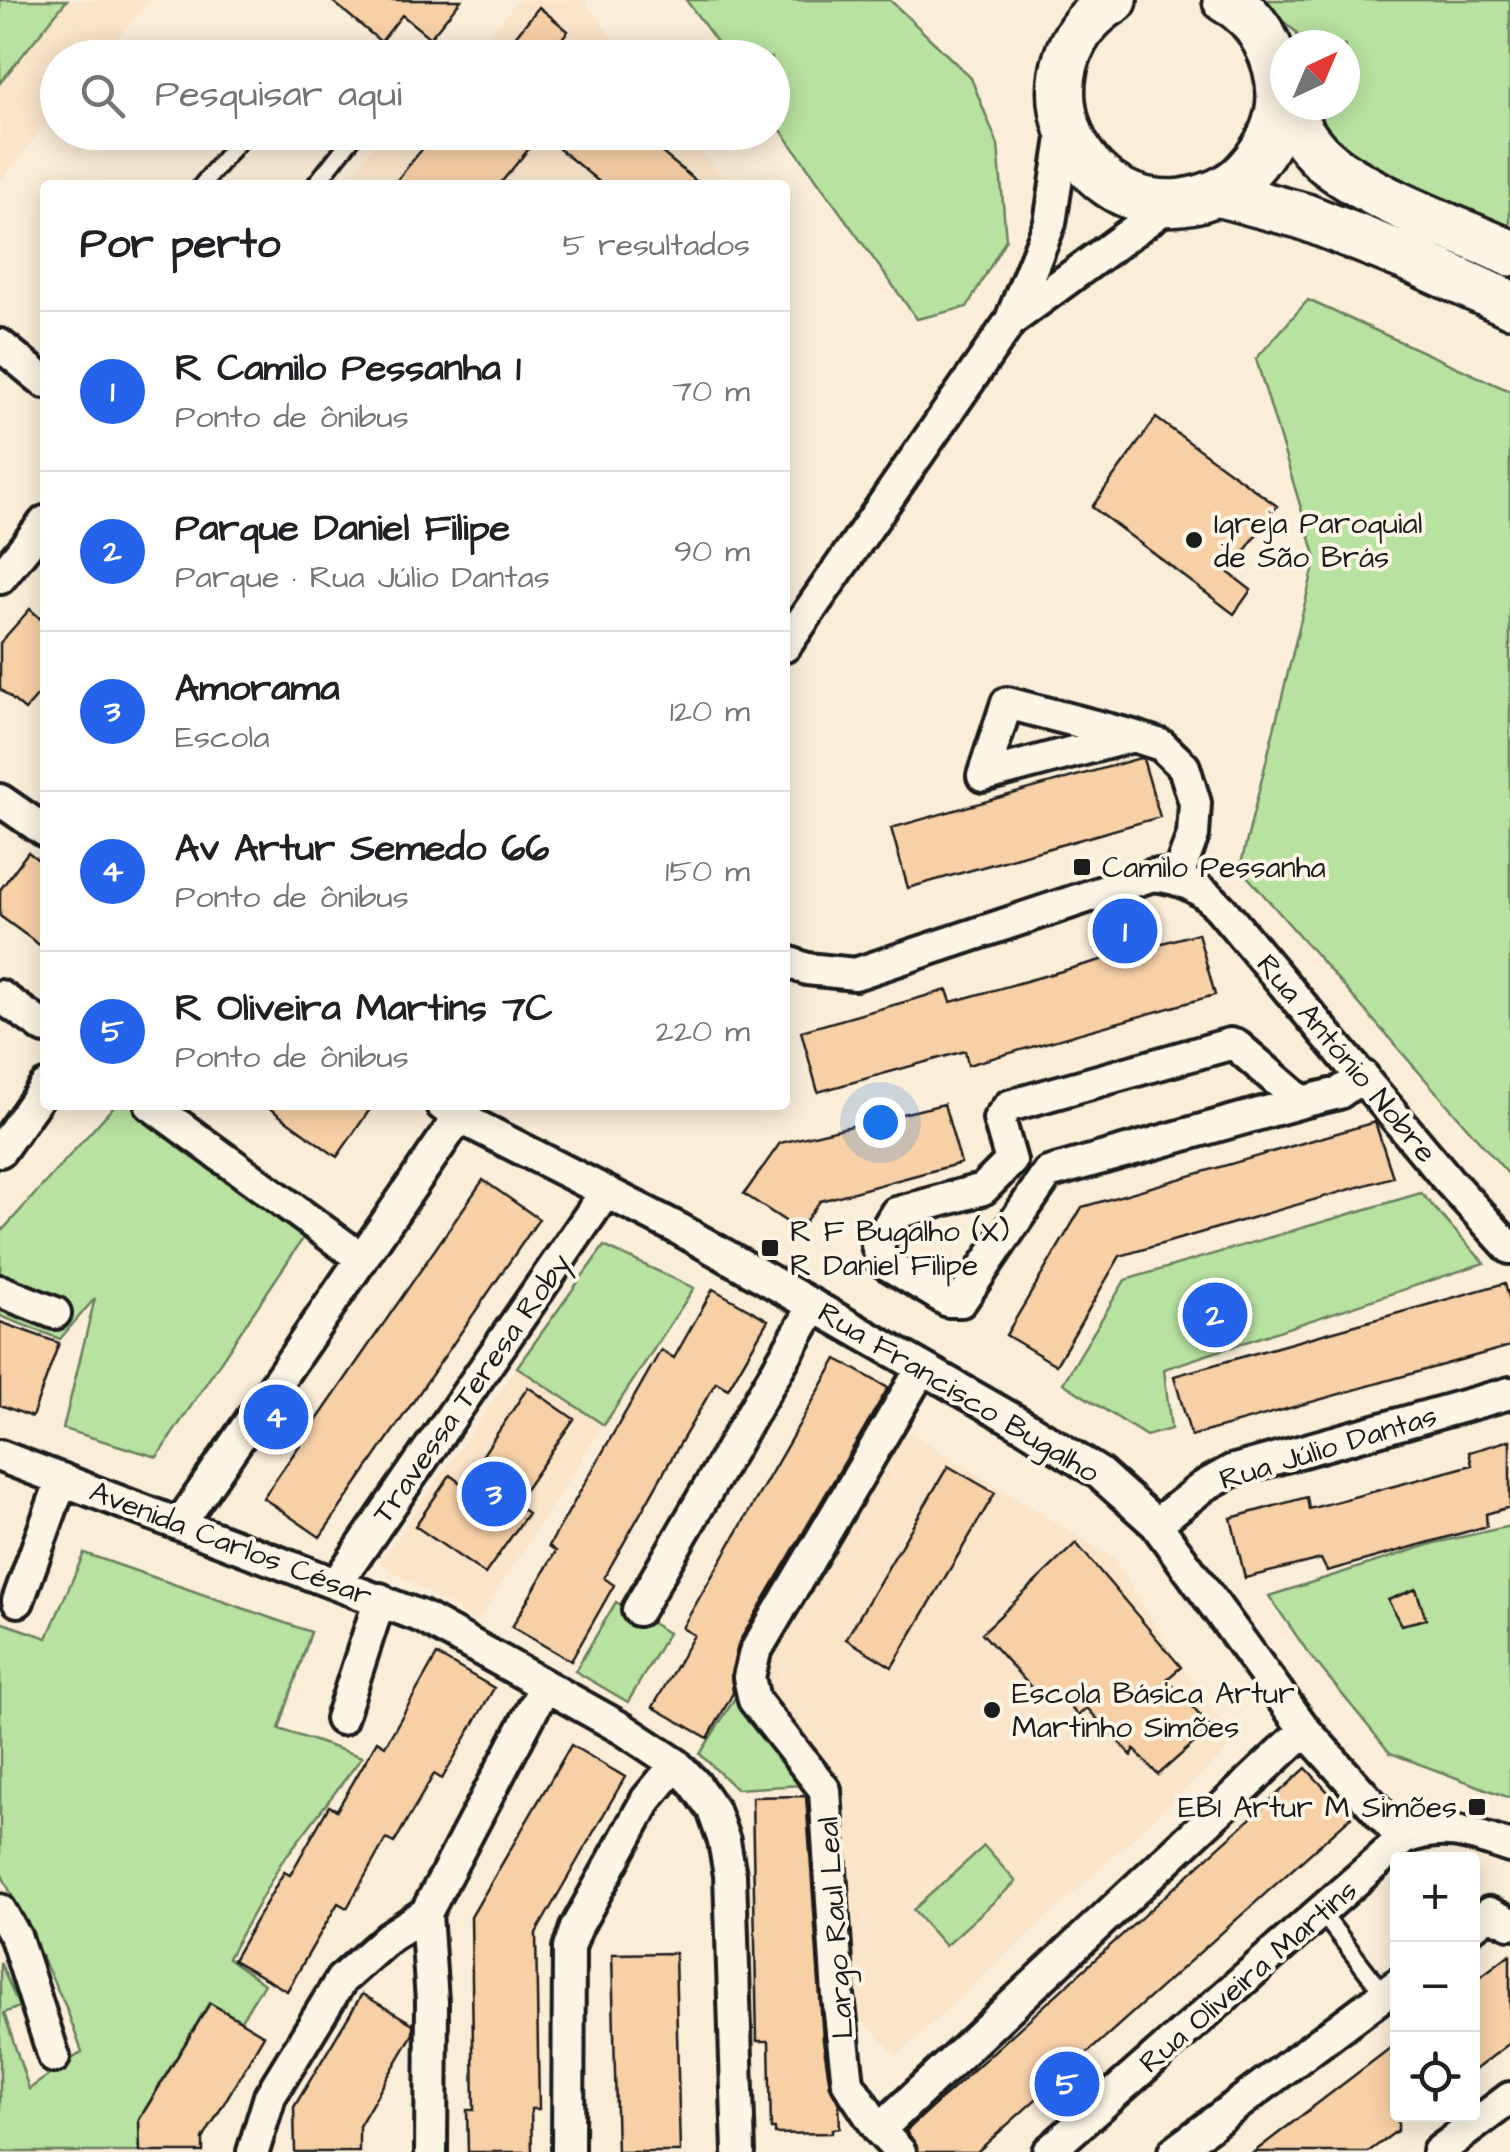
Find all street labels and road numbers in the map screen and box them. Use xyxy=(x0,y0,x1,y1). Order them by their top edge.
street label: Rua António Nobre xyxy=(1246,945,1446,1172)
street label: Travessa Teresa Roby xyxy=(362,1245,582,1533)
street label: Rua Francisco Bugalho xyxy=(809,1292,1107,1495)
street label: Rua Júlio Dantas xyxy=(1214,1395,1442,1501)
street label: Avenida Carlos César xyxy=(83,1471,378,1617)
street label: Largo Raul Leal xyxy=(807,1815,866,2040)
street label: Rua Oliveira Martins xyxy=(1130,1870,1367,2083)

